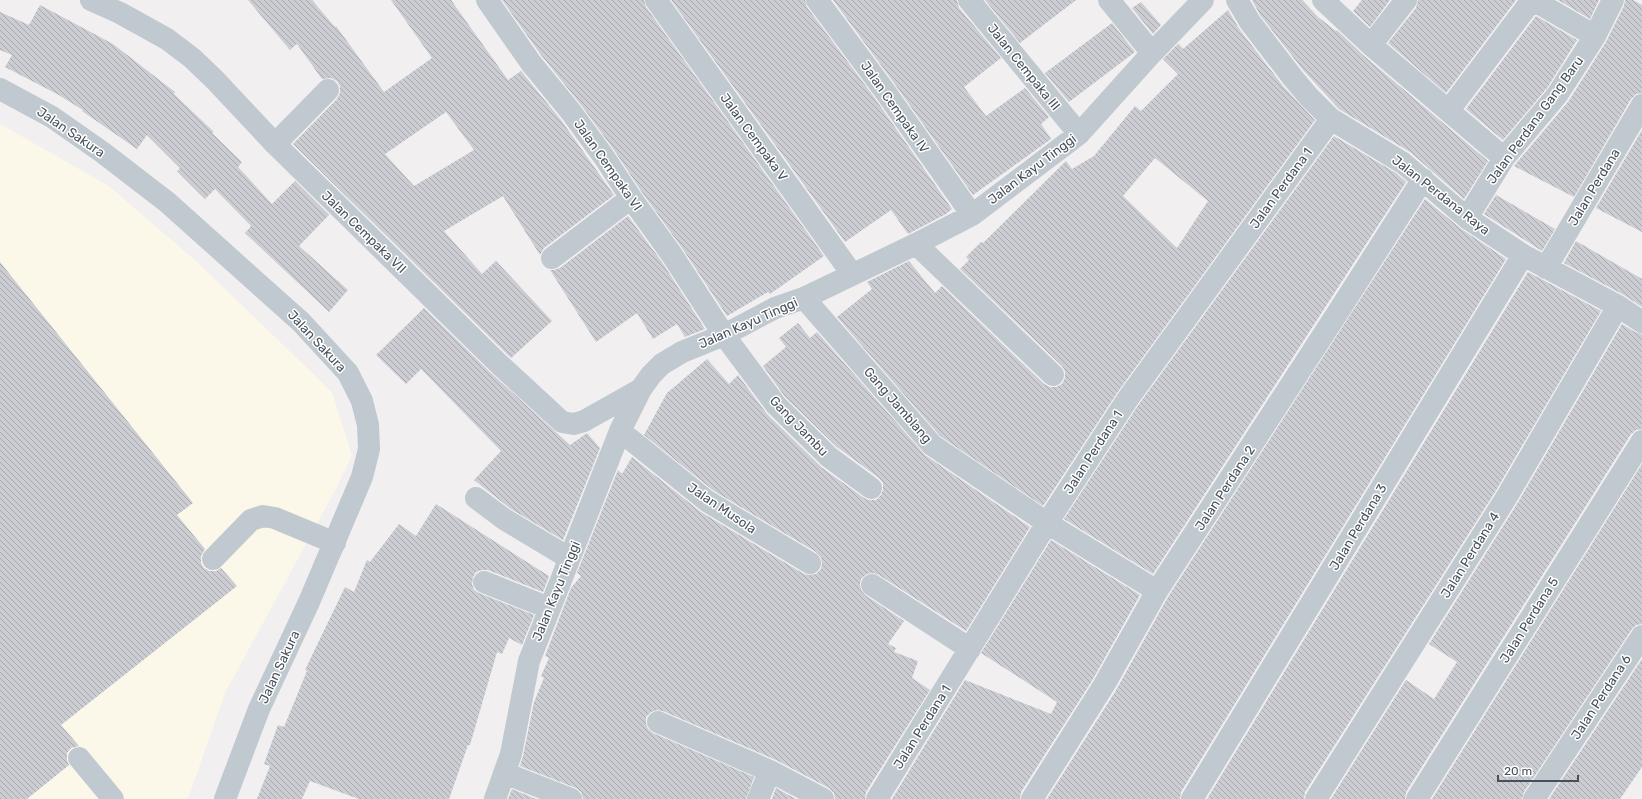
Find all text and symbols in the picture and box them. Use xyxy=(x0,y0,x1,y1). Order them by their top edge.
street label: Jalan Cempaka III xyxy=(985,21,1063,113)
street label: Jalan Perdana Gang Baru xyxy=(1484,53,1587,187)
street label: Jalan Cempaka IV xyxy=(858,58,932,156)
street label: Jalan Cempaka V xyxy=(717,90,791,184)
street label: Jalan Sakura xyxy=(34,104,108,160)
street label: Jalan Cempaka VI xyxy=(571,117,645,213)
street label: Jalan Kayu Tinggi xyxy=(985,131,1080,208)
street label: Jalan Perdana 1 xyxy=(1247,145,1315,231)
street label: Jalan Perdana xyxy=(1565,146,1623,228)
street label: Jalan Perdana Raya xyxy=(1389,152,1493,238)
street label: Jalan Cempaka VII xyxy=(319,188,409,276)
street label: Jalan Kayu Tinggi xyxy=(696,294,800,352)
street label: Jalan Sakura xyxy=(285,307,349,375)
street label: Gang Jamblang xyxy=(860,364,935,447)
street label: Gang Jambu xyxy=(766,393,831,460)
street label: Jalan Perdana 1 xyxy=(1061,408,1125,496)
street label: Jalan Perdana 2 xyxy=(1192,443,1258,533)
street label: Jalan Musola xyxy=(685,480,759,536)
street label: Jalan Perdana 3 xyxy=(1326,481,1390,573)
street label: Jalan Perdana 4 xyxy=(1438,509,1502,601)
street label: Jalan Kayu Tinggi xyxy=(529,539,584,644)
street label: Jalan Perdana 5 xyxy=(1497,574,1561,666)
street label: Jalan Sakura xyxy=(256,628,302,706)
street label: Jalan Perdana 6 xyxy=(1568,652,1634,742)
street label: Jalan Perdana 1 xyxy=(890,682,954,772)
scale bar xyxy=(1498,757,1578,783)
text: 20 m xyxy=(1504,764,1532,778)

